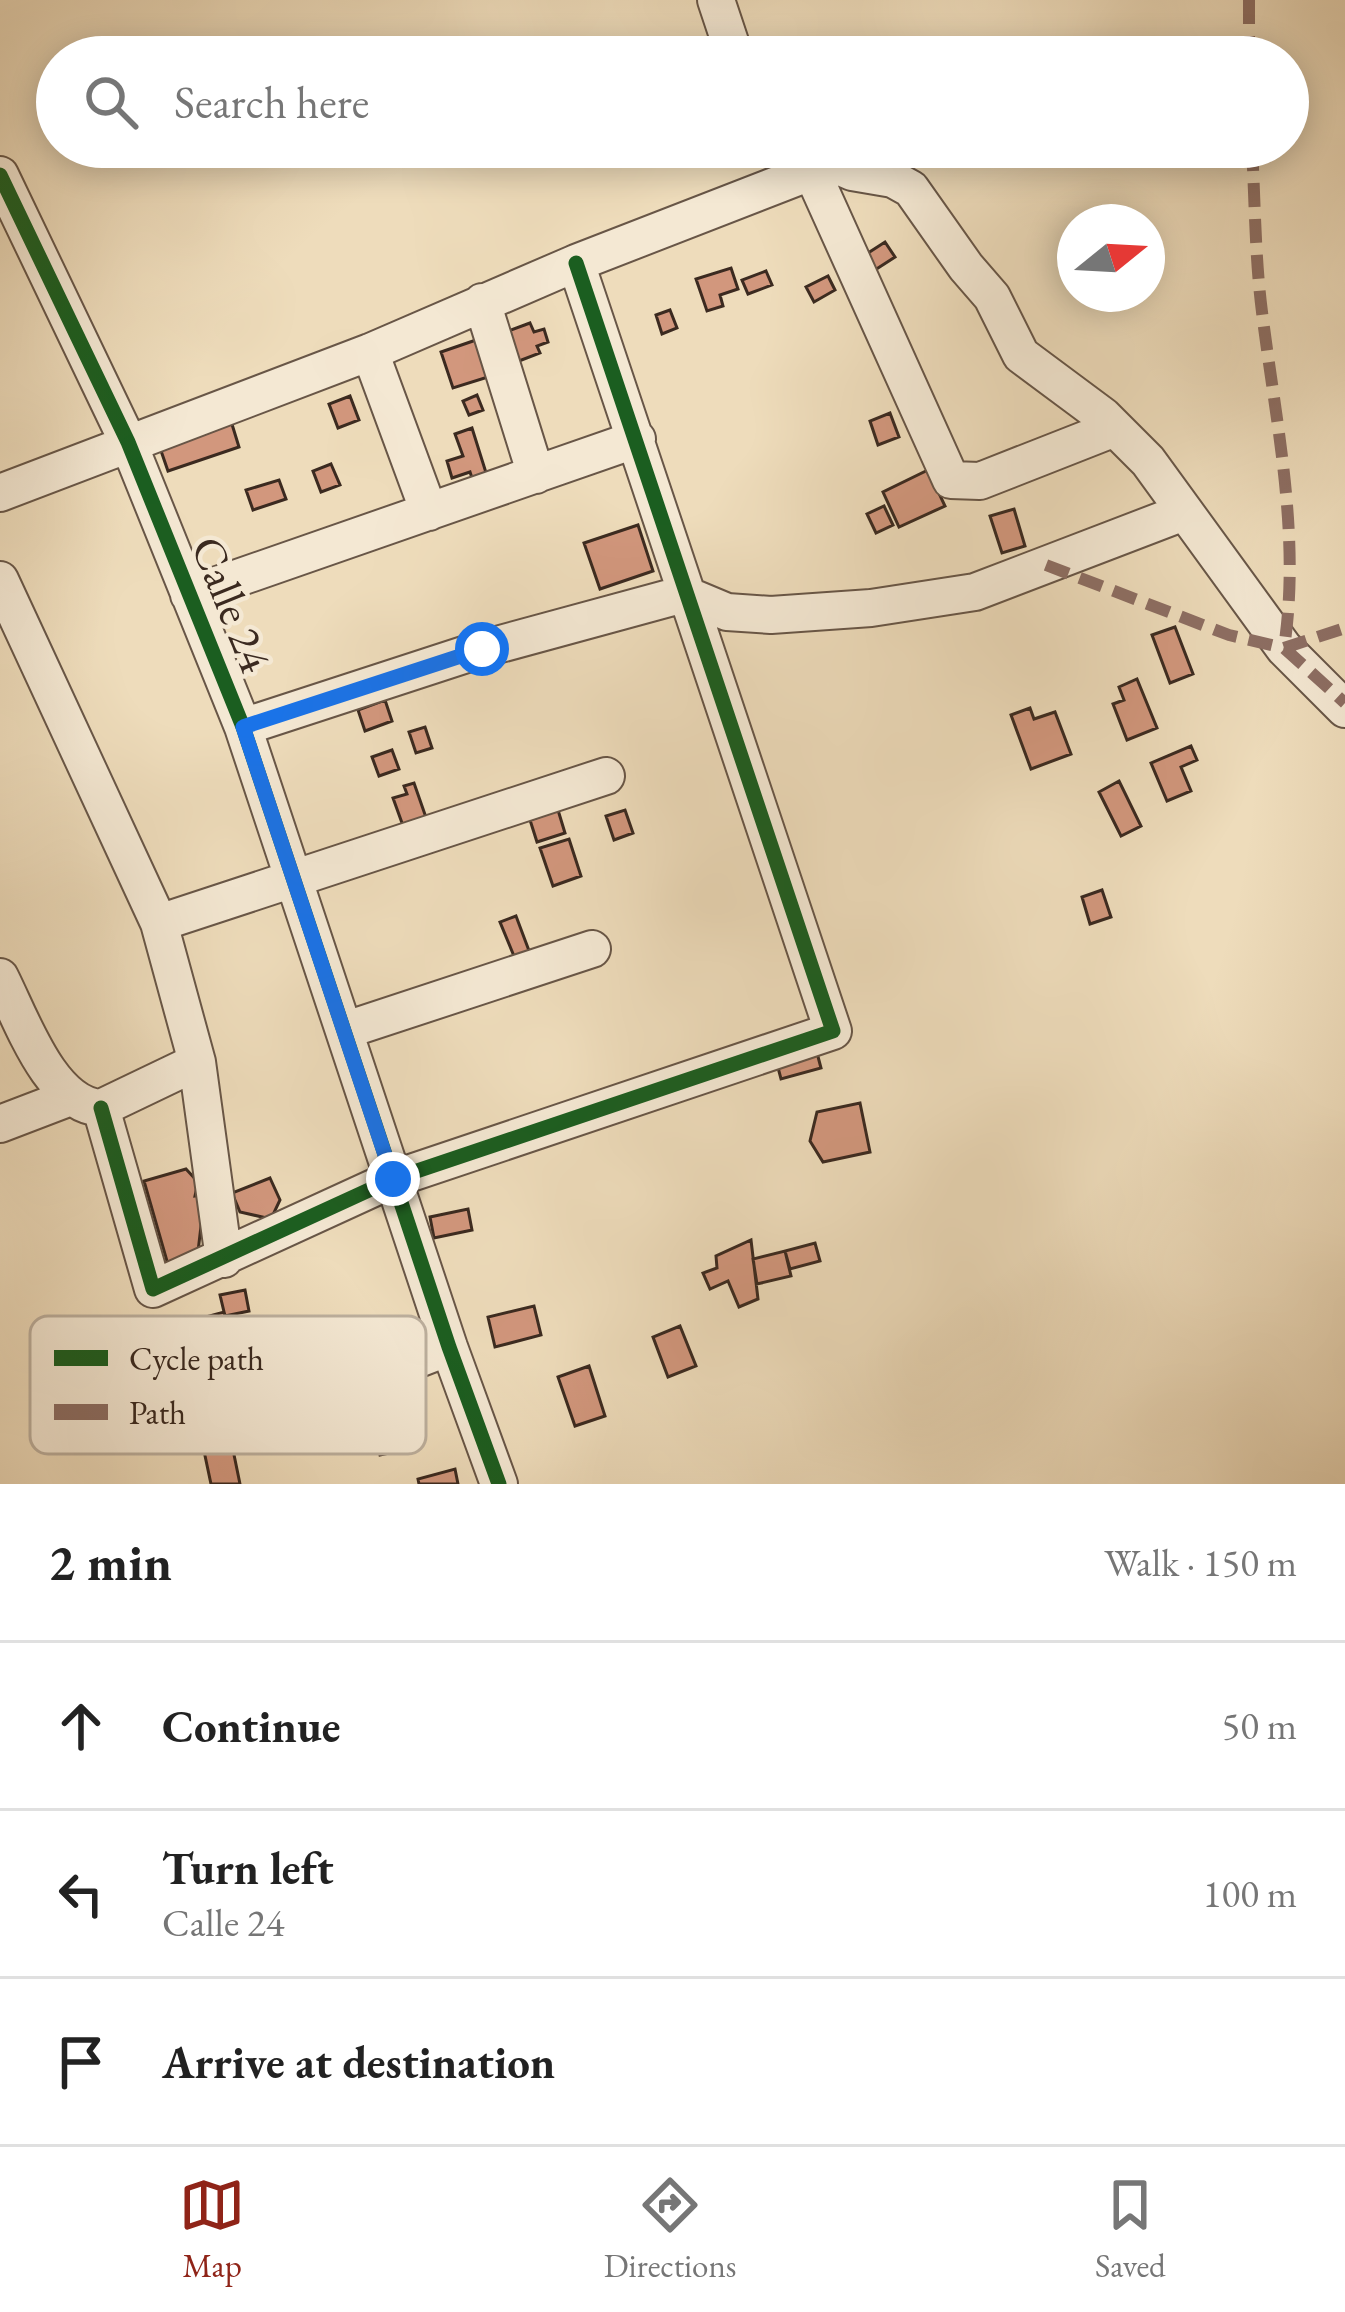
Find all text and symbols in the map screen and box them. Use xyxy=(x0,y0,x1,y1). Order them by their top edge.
search box xyxy=(36,36,1309,168)
icon: search xyxy=(78,69,144,135)
text: Search here xyxy=(174,73,369,131)
north arrow xyxy=(1057,204,1165,312)
street label: Calle 24 xyxy=(179,528,285,681)
route start xyxy=(455,622,509,676)
route end xyxy=(366,1152,420,1206)
legend xyxy=(30,1316,426,1454)
text: Cycle path xyxy=(129,1337,264,1380)
text: Path xyxy=(129,1391,186,1434)
text: 2 min xyxy=(48,1529,172,1595)
text: Walk · 150 m xyxy=(1104,1537,1297,1588)
icon: ahead xyxy=(48,1693,114,1759)
text: Continue xyxy=(162,1697,340,1755)
text: 50 m xyxy=(1221,1700,1297,1751)
text: Turn left xyxy=(162,1839,334,1897)
icon: left xyxy=(48,1861,114,1927)
text: 100 m xyxy=(1203,1868,1297,1919)
text: Calle 24 xyxy=(162,1897,284,1948)
icon: arrive xyxy=(48,2029,114,2095)
text: Arrive at destination xyxy=(162,2033,555,2091)
tab: Map xyxy=(179,2172,245,2287)
tab: Directions xyxy=(604,2172,737,2287)
tab: Saved xyxy=(1095,2172,1166,2287)

